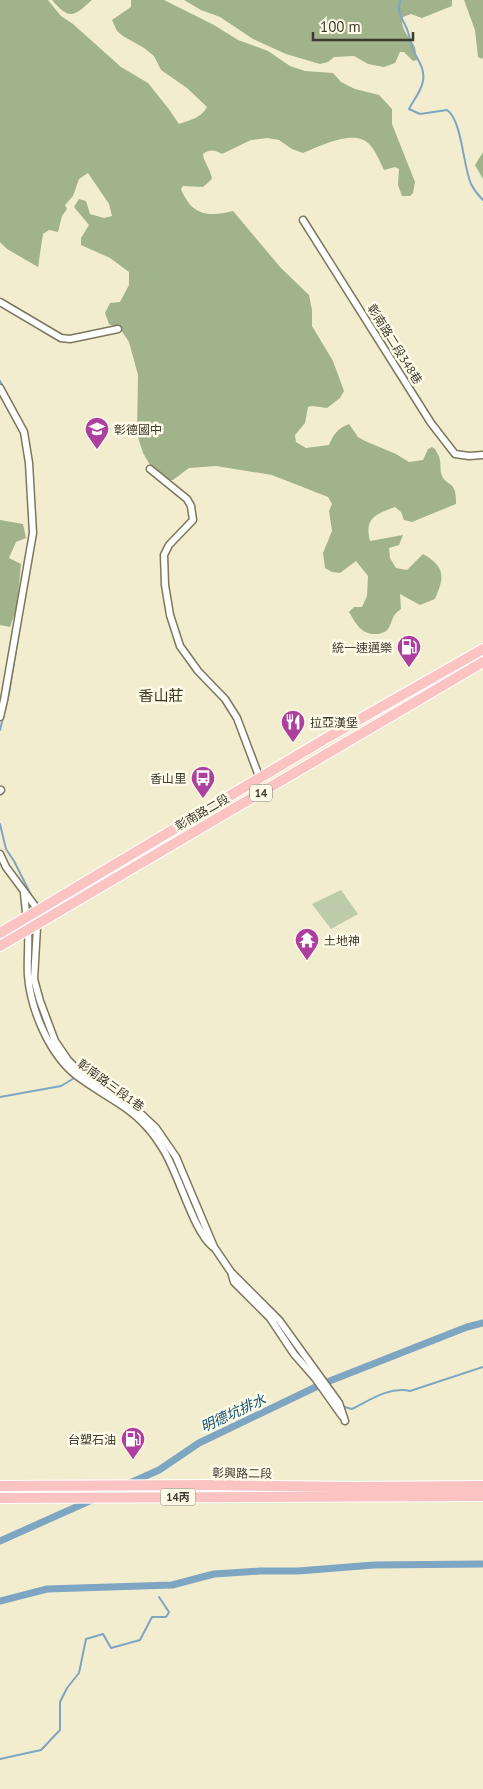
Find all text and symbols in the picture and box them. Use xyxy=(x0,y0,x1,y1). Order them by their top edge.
scale bar xyxy=(313,10,413,42)
text: 100 m xyxy=(320,17,361,36)
street label: 彰南路二段348巷 xyxy=(364,301,426,387)
school or university icon: 彰德國中 xyxy=(84,416,110,450)
place label: 彰德國中 xyxy=(114,422,162,437)
fuel station icon: 統一速邁樂 xyxy=(396,634,422,668)
place label: 統一速邁樂 xyxy=(332,640,392,655)
district label: 香山莊 xyxy=(138,686,184,705)
restaurant icon: 拉亞漢堡 xyxy=(280,709,306,743)
place label: 拉亞漢堡 xyxy=(310,715,358,730)
bus stop icon: 香山里 xyxy=(190,765,216,799)
place label: 香山里 xyxy=(150,771,186,786)
road number: 14 xyxy=(250,784,272,801)
street label: 彰南路二段 xyxy=(172,791,232,833)
temple icon: 土地神 xyxy=(294,927,320,961)
place label: 土地神 xyxy=(324,933,360,948)
street label: 彰南路三段1巷 xyxy=(75,1056,147,1114)
water label: 明德坑排水 xyxy=(197,1390,269,1436)
fuel station icon: 台塑石油 xyxy=(120,1426,146,1460)
place label: 台塑石油 xyxy=(68,1432,116,1447)
street label: 彰興路二段 xyxy=(212,1465,272,1481)
road number: 14丙 xyxy=(160,1488,196,1505)

